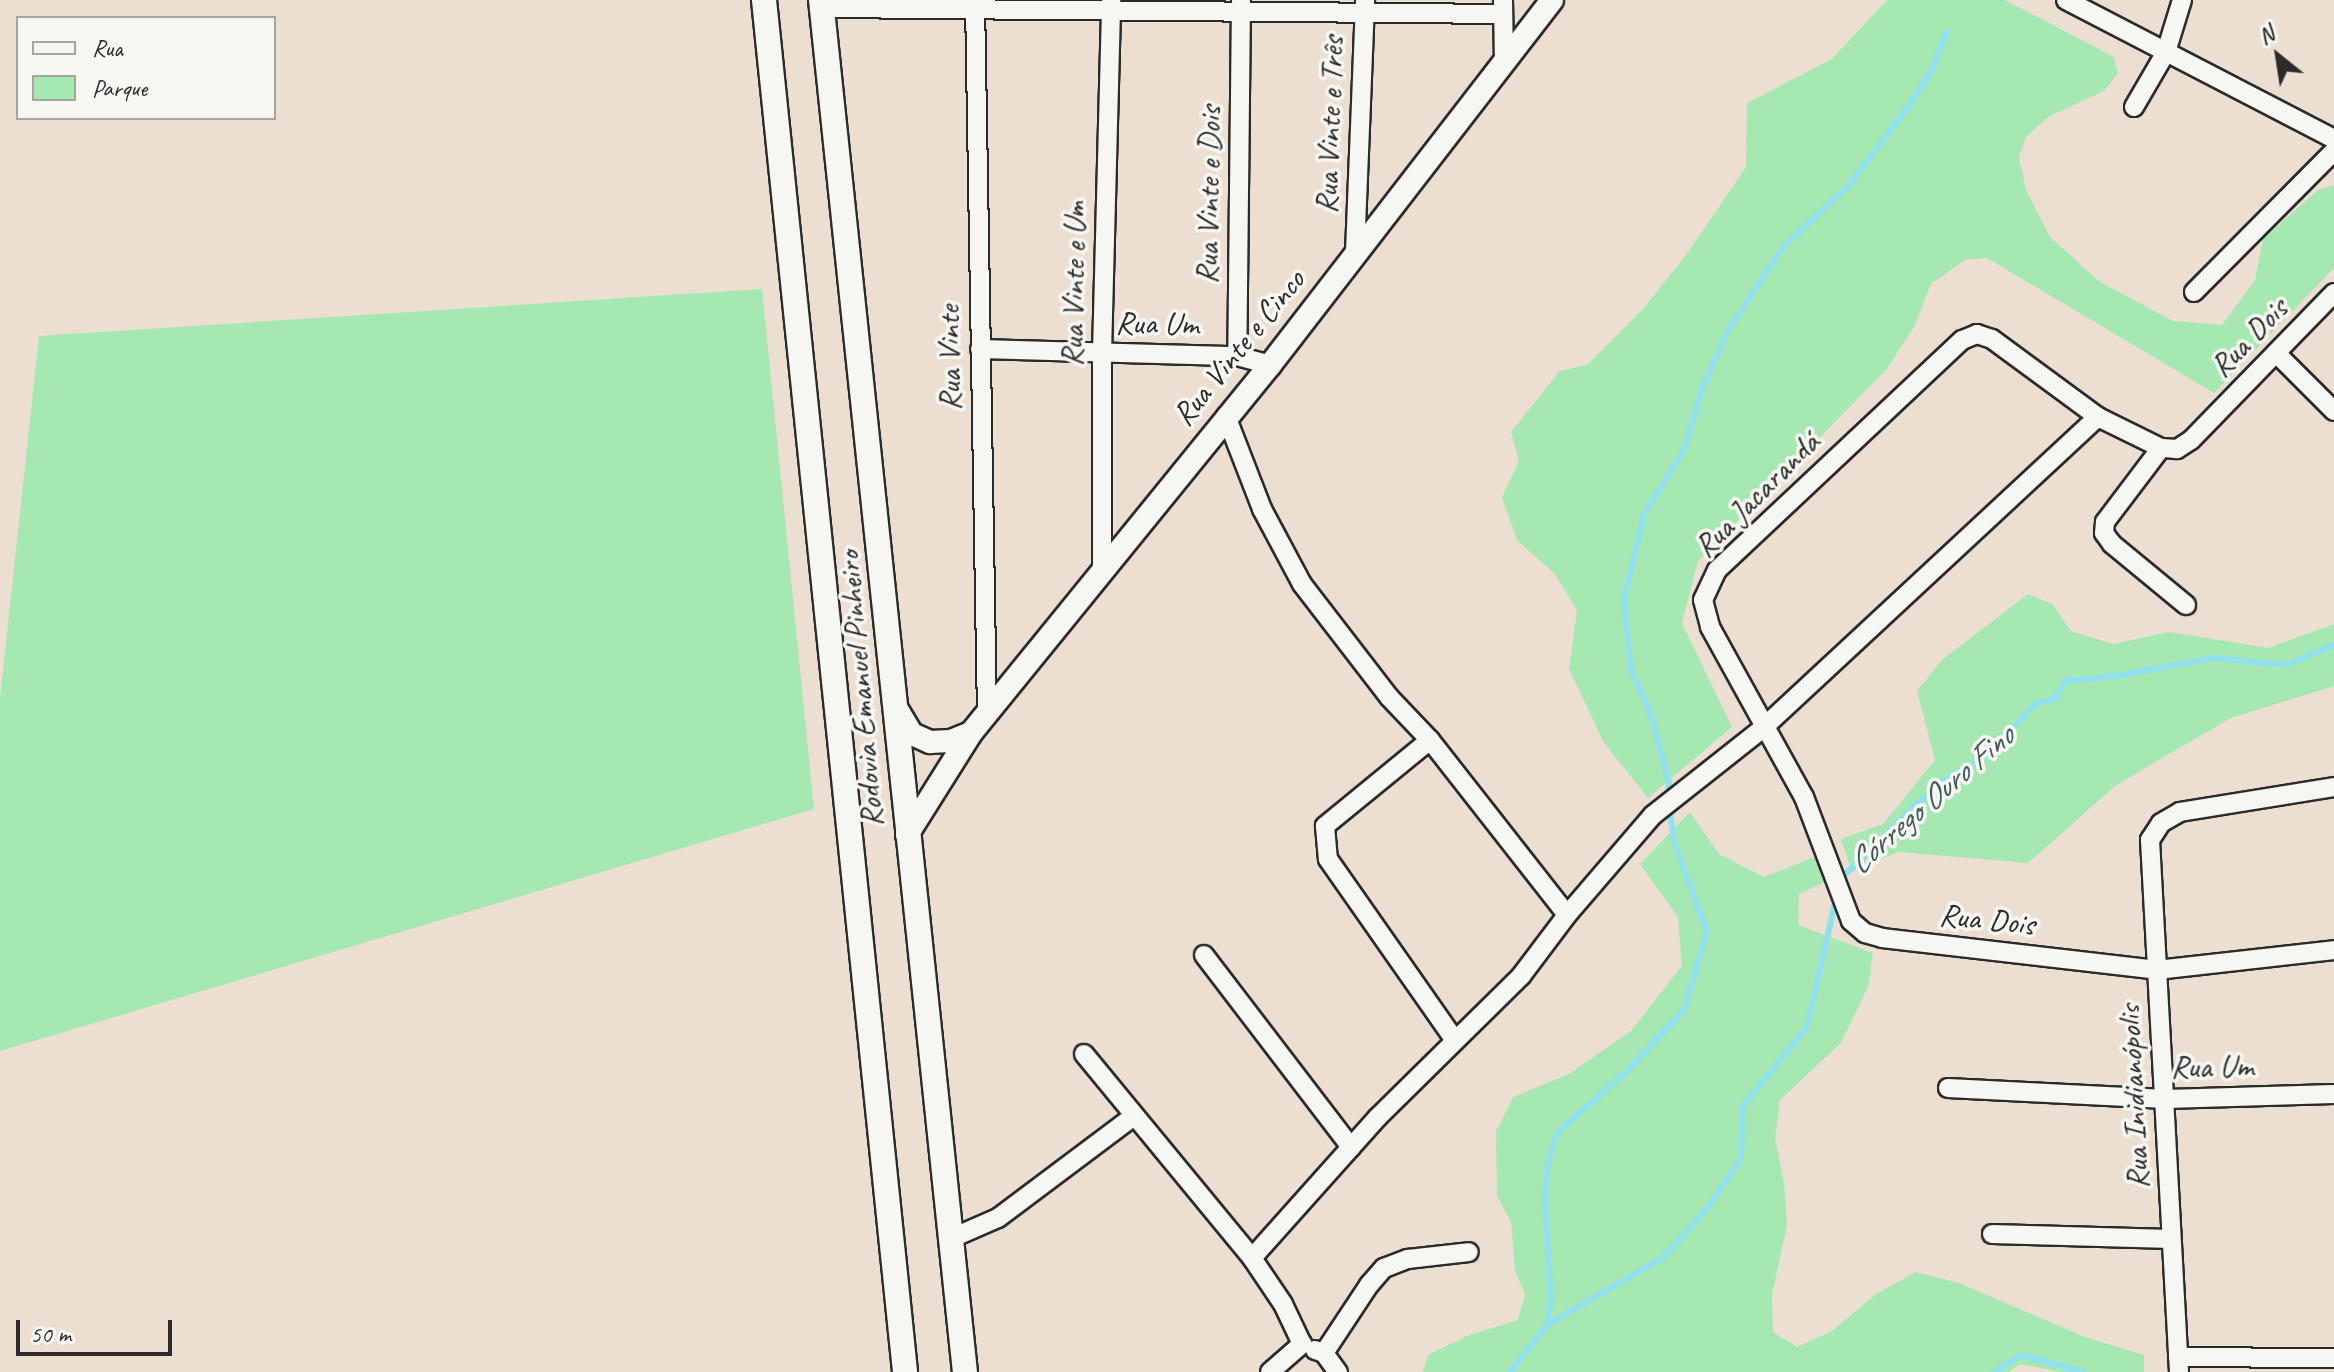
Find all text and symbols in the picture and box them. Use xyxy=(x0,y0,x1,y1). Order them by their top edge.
legend xyxy=(16,16,276,120)
north arrow xyxy=(2238,16,2318,96)
text: N xyxy=(2253,20,2279,51)
text: Rua xyxy=(92,33,123,63)
street label: Rua Vinte e Três xyxy=(1308,36,1352,214)
text: Parque xyxy=(92,73,147,103)
street label: Rua Vinte e Dois xyxy=(1188,105,1230,285)
street label: Rua Vinte e Um xyxy=(1053,201,1095,367)
street label: Rua Vinte e Cinco xyxy=(1164,262,1314,434)
street label: Rua Dois xyxy=(2202,290,2296,386)
street label: Rua Um xyxy=(1115,304,1199,344)
street label: Rua Vinte xyxy=(930,305,970,411)
street label: Rua Jacarandá xyxy=(1686,424,1828,566)
street label: Rodovia Emanuel Pinheiro xyxy=(830,549,892,829)
water label: Córrego Ouro Fino xyxy=(1838,716,2022,882)
street label: Rua Dois xyxy=(1937,896,2037,944)
street label: Rua Inidianópolis xyxy=(2110,1004,2158,1190)
street label: Rua Um xyxy=(2170,1047,2254,1087)
scale bar xyxy=(20,1304,176,1354)
text: 50 m xyxy=(30,1319,71,1349)

